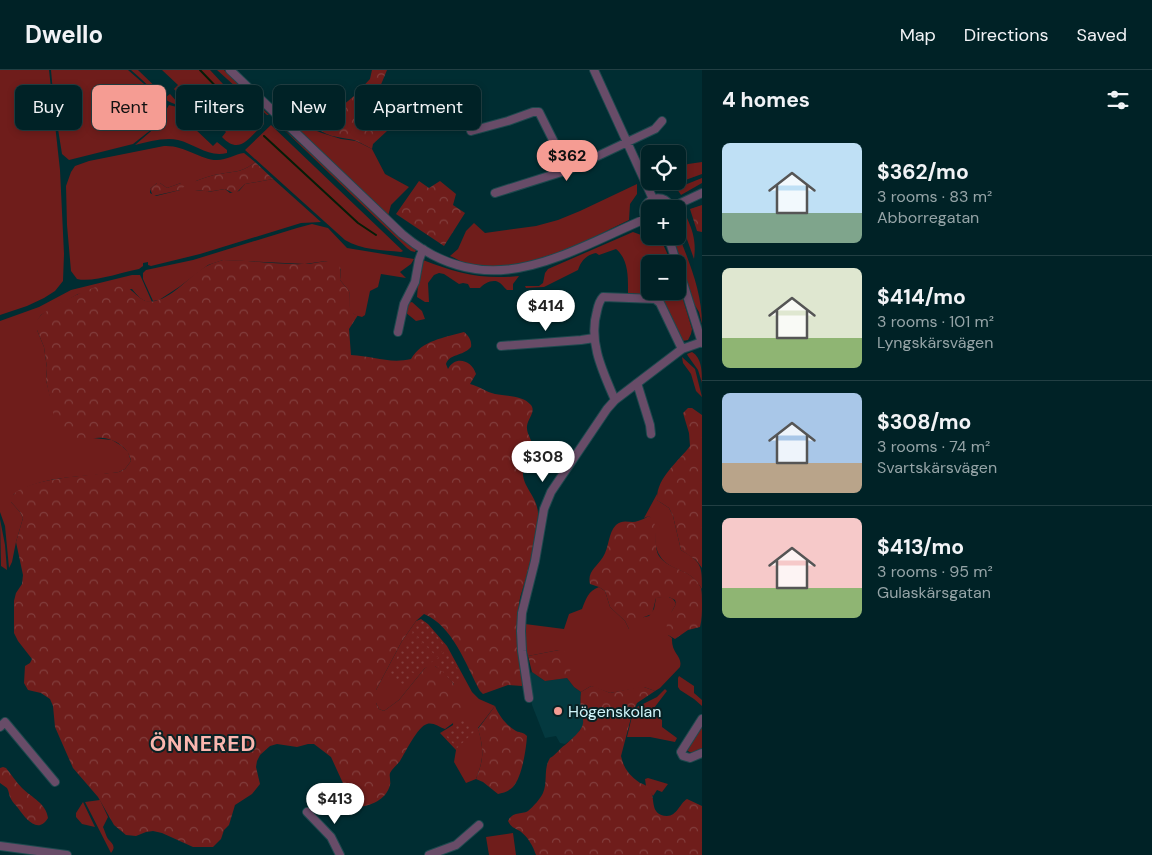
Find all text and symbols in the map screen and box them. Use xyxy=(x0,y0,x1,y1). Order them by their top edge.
text: Dwello xyxy=(25,19,103,50)
text: Map xyxy=(900,23,936,47)
text: Directions xyxy=(964,23,1049,47)
text: Saved xyxy=(1077,23,1127,47)
chip: Buy xyxy=(15,85,82,130)
chip: Rent xyxy=(92,85,166,130)
chip: Filters xyxy=(176,85,263,130)
chip: New xyxy=(273,85,345,130)
chip: Apartment xyxy=(355,85,481,130)
text: 4 homes xyxy=(722,86,810,114)
icon: filters xyxy=(1104,86,1132,114)
pin: $362 xyxy=(537,140,597,182)
text: $362 xyxy=(548,145,586,166)
map controls xyxy=(641,145,686,300)
button: locate xyxy=(641,145,686,190)
text: $362/mo xyxy=(877,158,969,186)
icon: home xyxy=(762,163,822,223)
text: 3 rooms · 83 m² xyxy=(877,186,992,207)
button: + xyxy=(641,200,686,245)
text: Abborregatan xyxy=(877,207,979,228)
button: − xyxy=(641,255,686,300)
text: $414/mo xyxy=(877,283,966,311)
icon: home xyxy=(762,288,822,348)
pin: $414 xyxy=(516,290,576,332)
text: $414 xyxy=(528,295,564,316)
text: 3 rooms · 101 m² xyxy=(877,311,994,332)
text: Lyngskärsvägen xyxy=(877,332,993,353)
text: $308/mo xyxy=(877,408,971,436)
icon: home xyxy=(762,413,822,473)
text: 3 rooms · 74 m² xyxy=(877,436,990,457)
pin: $308 xyxy=(513,440,573,483)
text: $308 xyxy=(523,446,563,467)
text: Svartskärsvägen xyxy=(877,457,997,478)
text: $413/mo xyxy=(877,533,964,561)
icon: home xyxy=(762,538,822,598)
text: 3 rooms · 95 m² xyxy=(877,561,993,582)
text: Gulaskärsgatan xyxy=(877,582,991,603)
place label: Högenskolan xyxy=(568,701,661,722)
marker: Högenskolan xyxy=(552,705,564,717)
district label: ÖNNERED xyxy=(150,730,256,758)
pin: $413 xyxy=(305,782,365,825)
text: $413 xyxy=(317,788,353,809)

